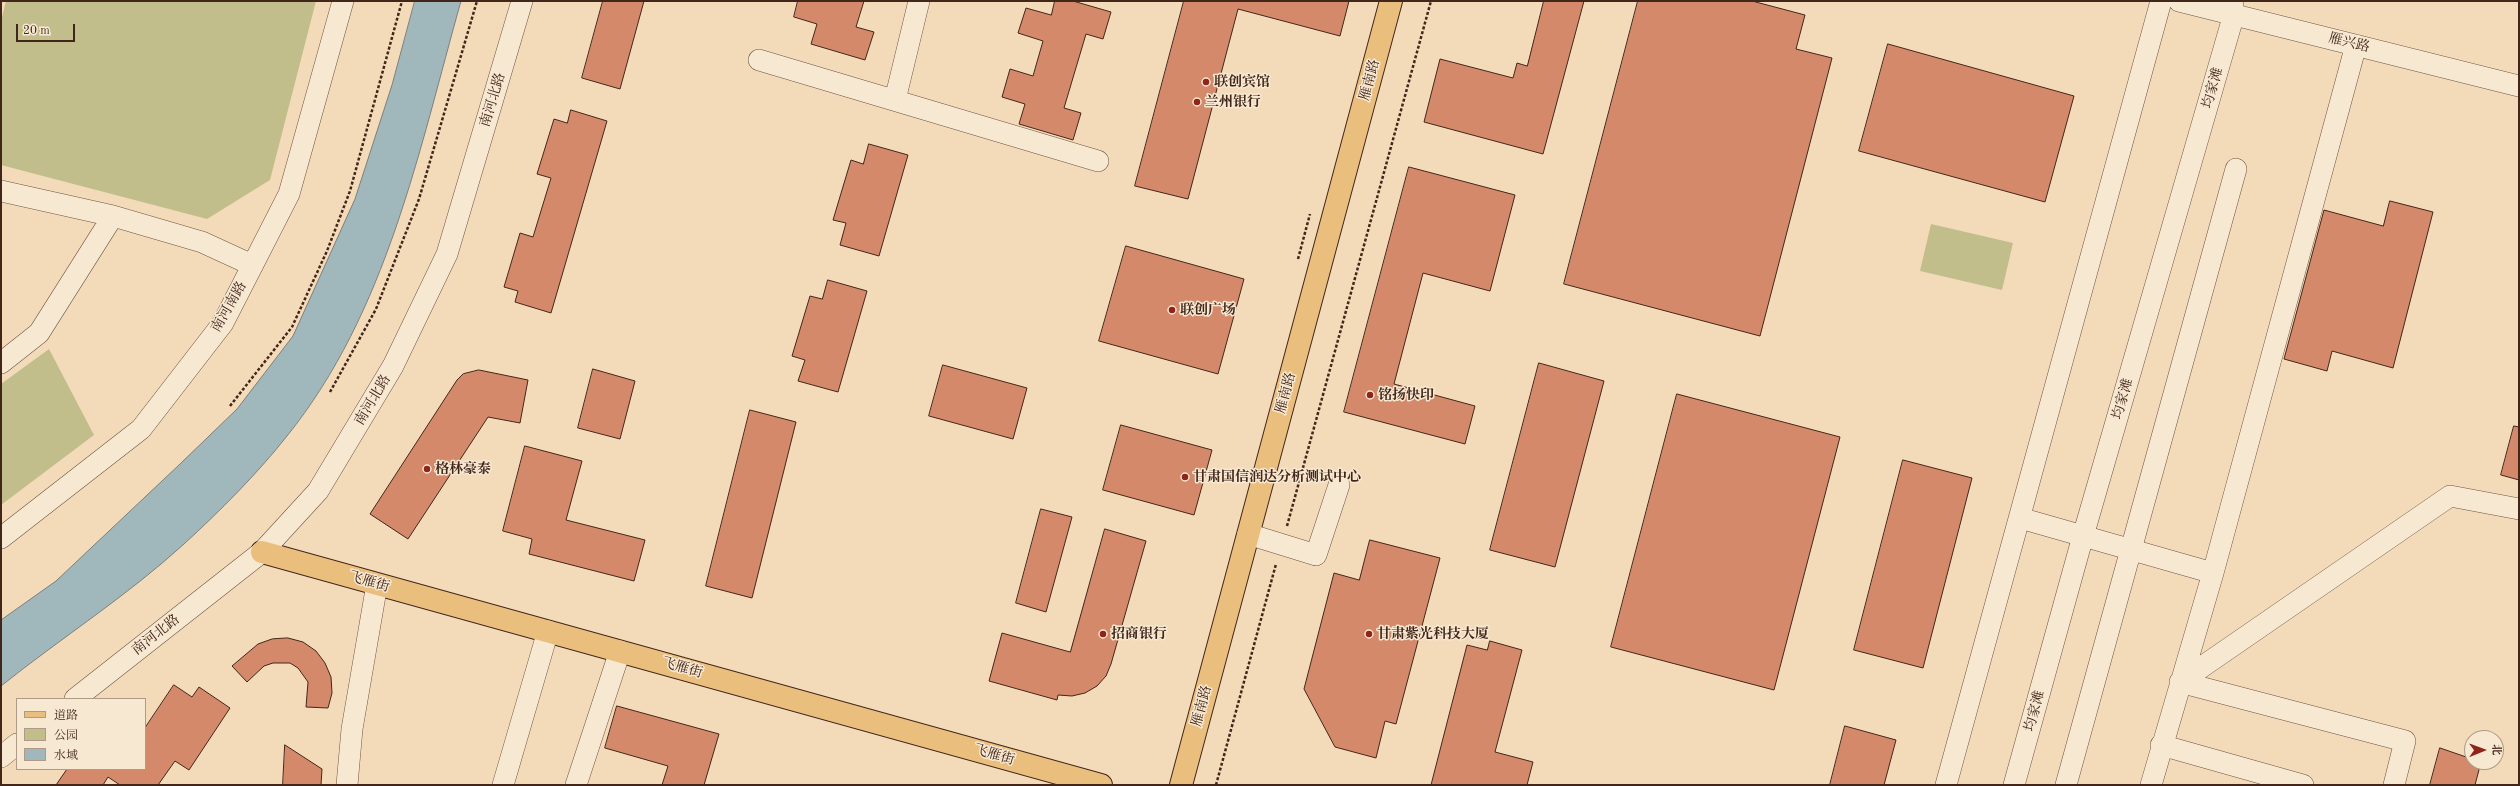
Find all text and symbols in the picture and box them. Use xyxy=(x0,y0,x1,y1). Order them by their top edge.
scale bar xyxy=(18,16,77,42)
text: 20 m xyxy=(23,25,50,37)
street label: 雁兴路 xyxy=(2327,30,2371,56)
street label: 雁南路 xyxy=(1356,58,1384,102)
street label: 均家滩 xyxy=(2199,65,2227,111)
street label: 南河北路 xyxy=(477,71,509,129)
place label: 联创宾馆 xyxy=(1214,74,1270,90)
marker: 联创宾馆 xyxy=(1201,77,1211,87)
place label: 兰州银行 xyxy=(1205,94,1261,110)
marker: 兰州银行 xyxy=(1192,97,1202,107)
street label: 南河南路 xyxy=(208,279,250,335)
place label: 联创广场 xyxy=(1180,302,1236,318)
marker: 联创广场 xyxy=(1167,305,1177,315)
street label: 雁南路 xyxy=(1272,371,1300,415)
street label: 南河北路 xyxy=(351,372,395,428)
street label: 均家滩 xyxy=(2109,376,2137,422)
place label: 铭扬快印 xyxy=(1378,387,1434,403)
marker: 铭扬快印 xyxy=(1365,390,1375,400)
place label: 格林豪泰 xyxy=(435,461,491,477)
marker: 格林豪泰 xyxy=(422,464,432,474)
place label: 甘肃国信润达分析测试中心 xyxy=(1193,469,1361,485)
marker: 甘肃国信润达分析测试中心 xyxy=(1180,472,1190,482)
street label: 飞雁街 xyxy=(346,568,392,596)
street label: 南河北路 xyxy=(129,611,183,659)
place label: 招商银行 xyxy=(1111,626,1167,642)
place label: 甘肃紫光科技大厦 xyxy=(1377,626,1489,642)
marker: 招商银行 xyxy=(1098,629,1108,639)
marker: 甘肃紫光科技大厦 xyxy=(1364,629,1374,639)
street label: 飞雁街 xyxy=(659,654,705,682)
street label: 雁南路 xyxy=(1188,684,1216,728)
street label: 均家滩 xyxy=(2021,689,2049,733)
legend xyxy=(16,698,146,770)
text: 道路 xyxy=(54,710,78,722)
text: 公园 xyxy=(54,730,78,742)
north arrow xyxy=(2464,730,2504,770)
street label: 飞雁街 xyxy=(971,741,1017,769)
text: 北 xyxy=(2490,744,2501,755)
text: 水域 xyxy=(54,750,78,762)

